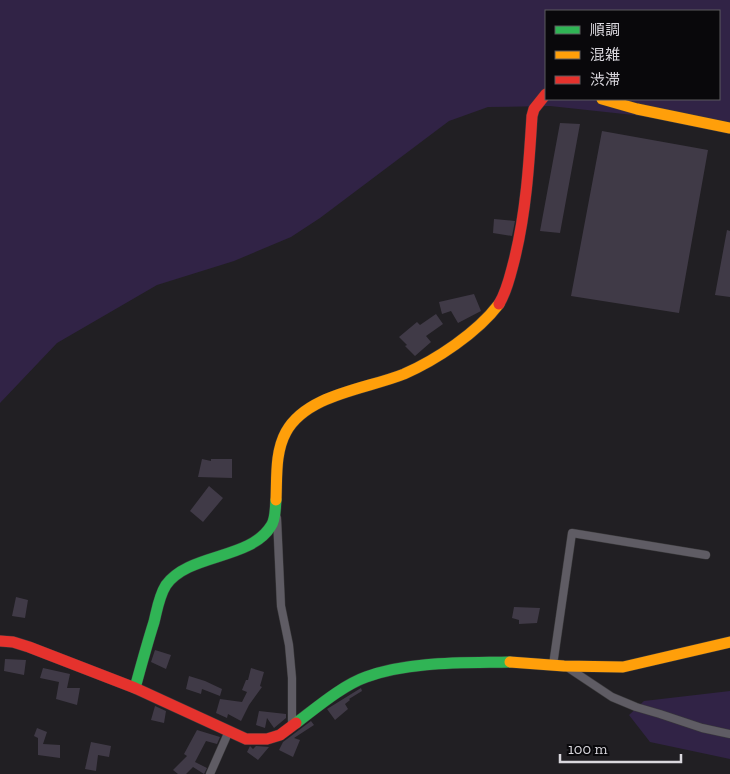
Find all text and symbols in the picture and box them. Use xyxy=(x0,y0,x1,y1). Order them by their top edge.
legend xyxy=(545,10,720,100)
text: 順調 xyxy=(590,21,620,39)
text: 混雑 xyxy=(590,46,620,64)
text: 渋滞 xyxy=(590,71,620,89)
scale bar xyxy=(560,732,681,764)
text: 100 m xyxy=(568,740,607,758)

